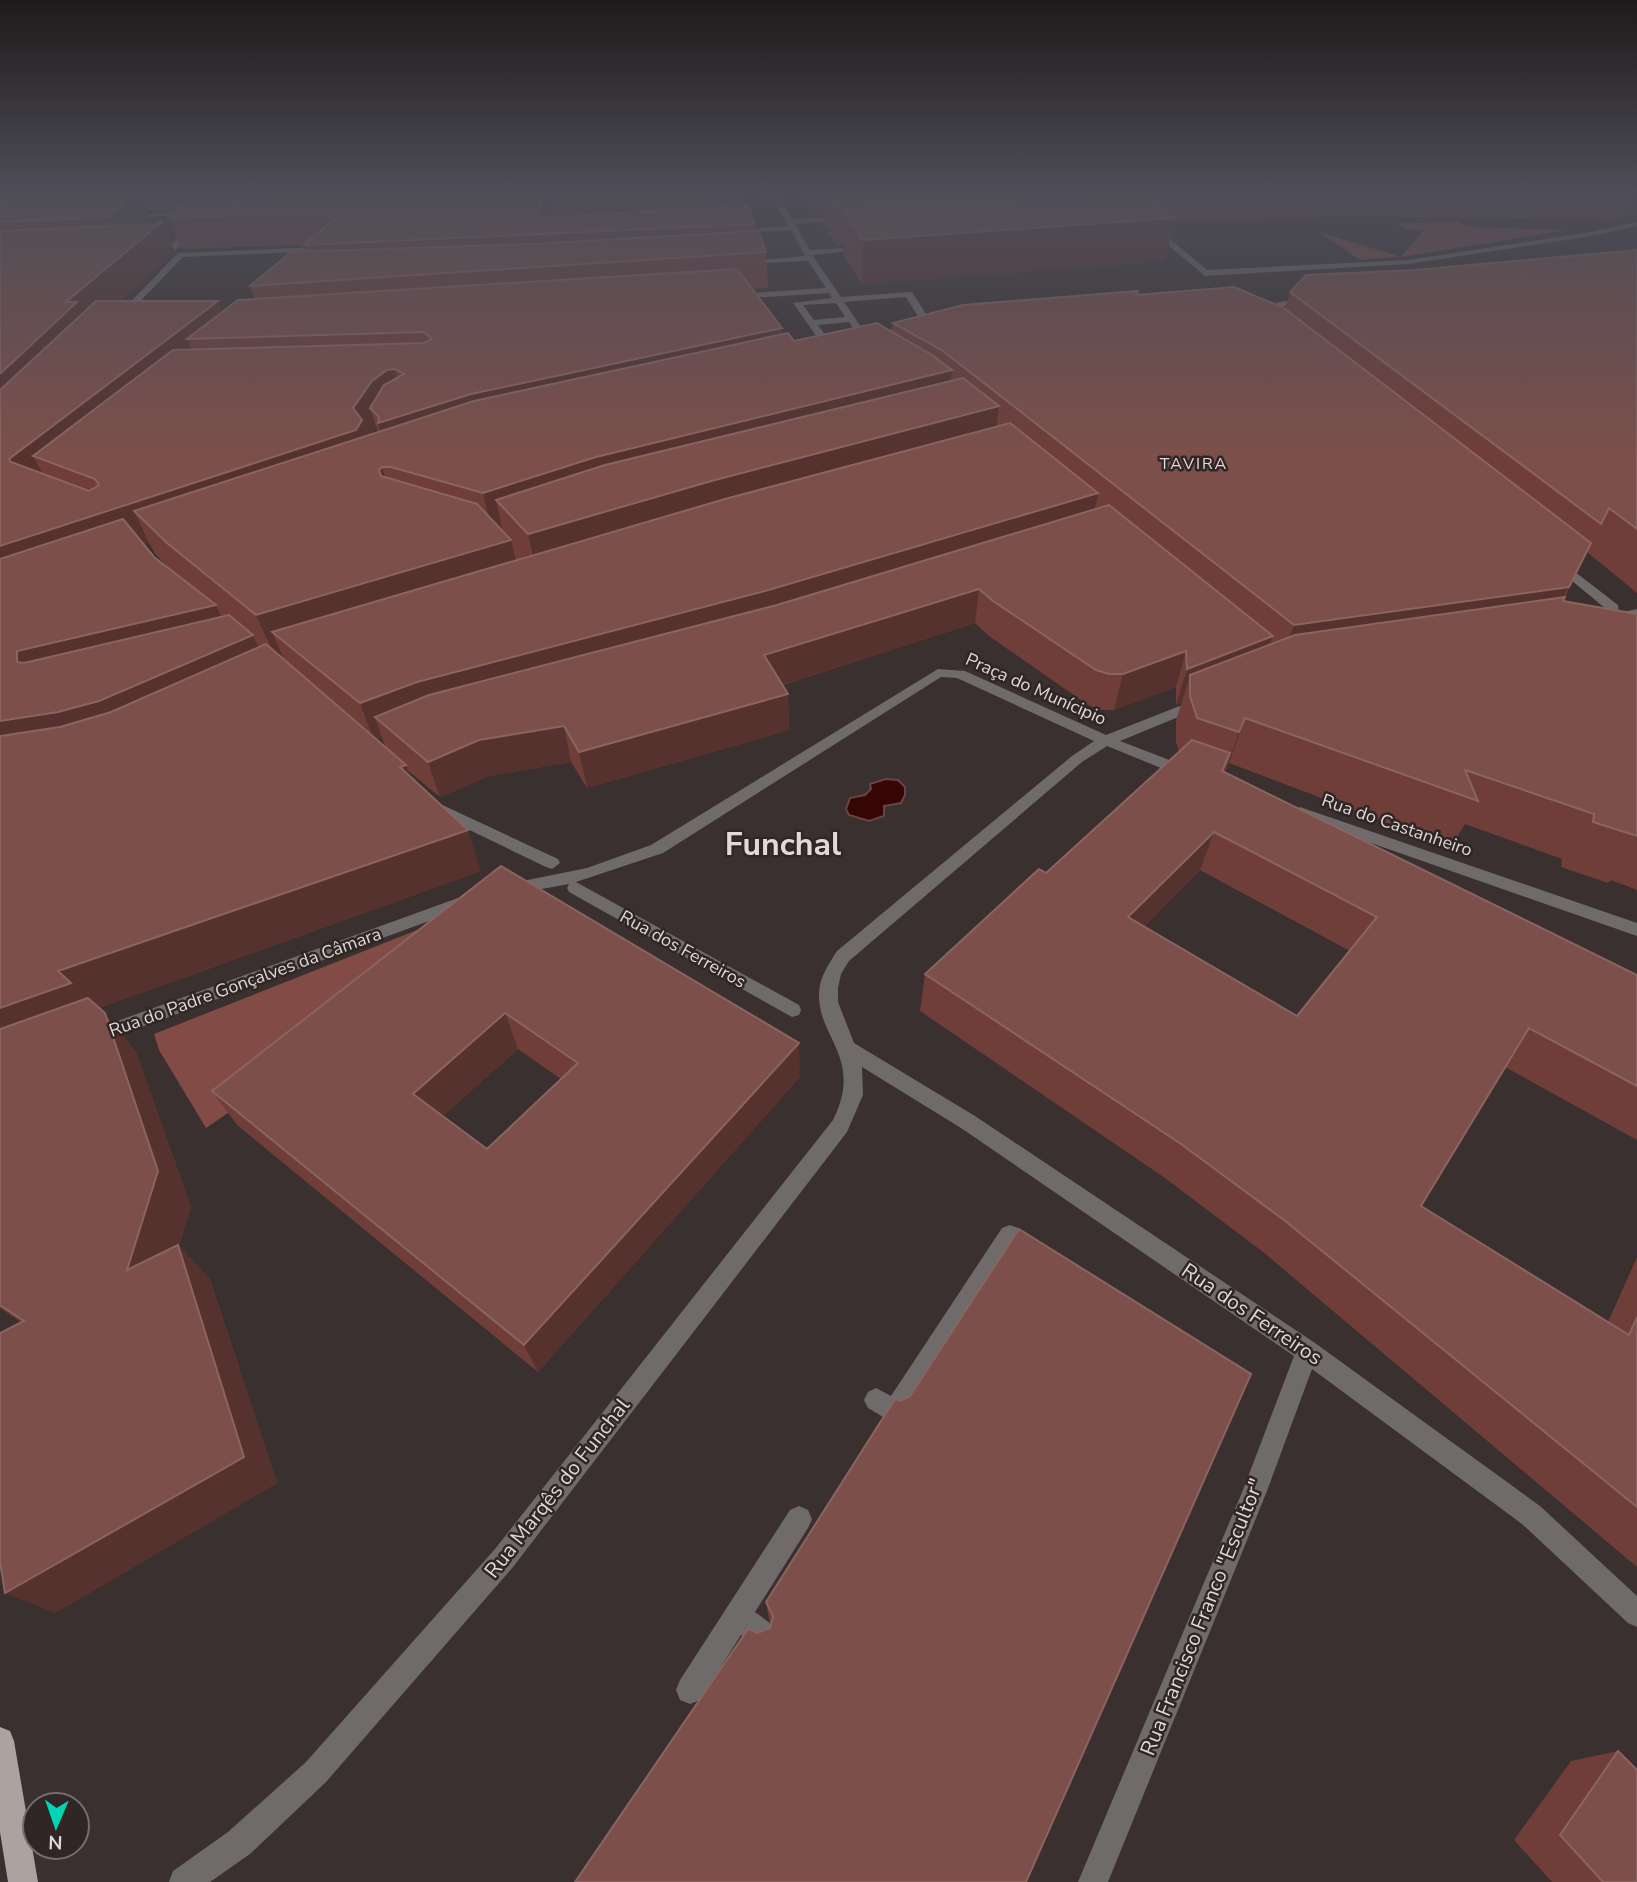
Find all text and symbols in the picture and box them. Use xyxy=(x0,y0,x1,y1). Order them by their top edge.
district label: TAVIRA xyxy=(1160,453,1228,475)
street label: Praça do Munícipio xyxy=(962,647,1110,731)
street label: Rua do Castanheiro xyxy=(1319,788,1475,862)
district label: Funchal xyxy=(725,823,841,866)
street label: Rua dos Ferreiros xyxy=(616,904,750,994)
street label: Rua do Padre Gonçalves da Câmara xyxy=(106,921,384,1043)
street label: Rua dos Ferreiros xyxy=(1176,1256,1328,1372)
street label: Rua Marqês do Funchal xyxy=(478,1392,637,1584)
street label: Rua Francisco Franco "Escultor" xyxy=(1134,1474,1270,1760)
north arrow xyxy=(21,1791,91,1861)
text: N xyxy=(48,1829,63,1855)

